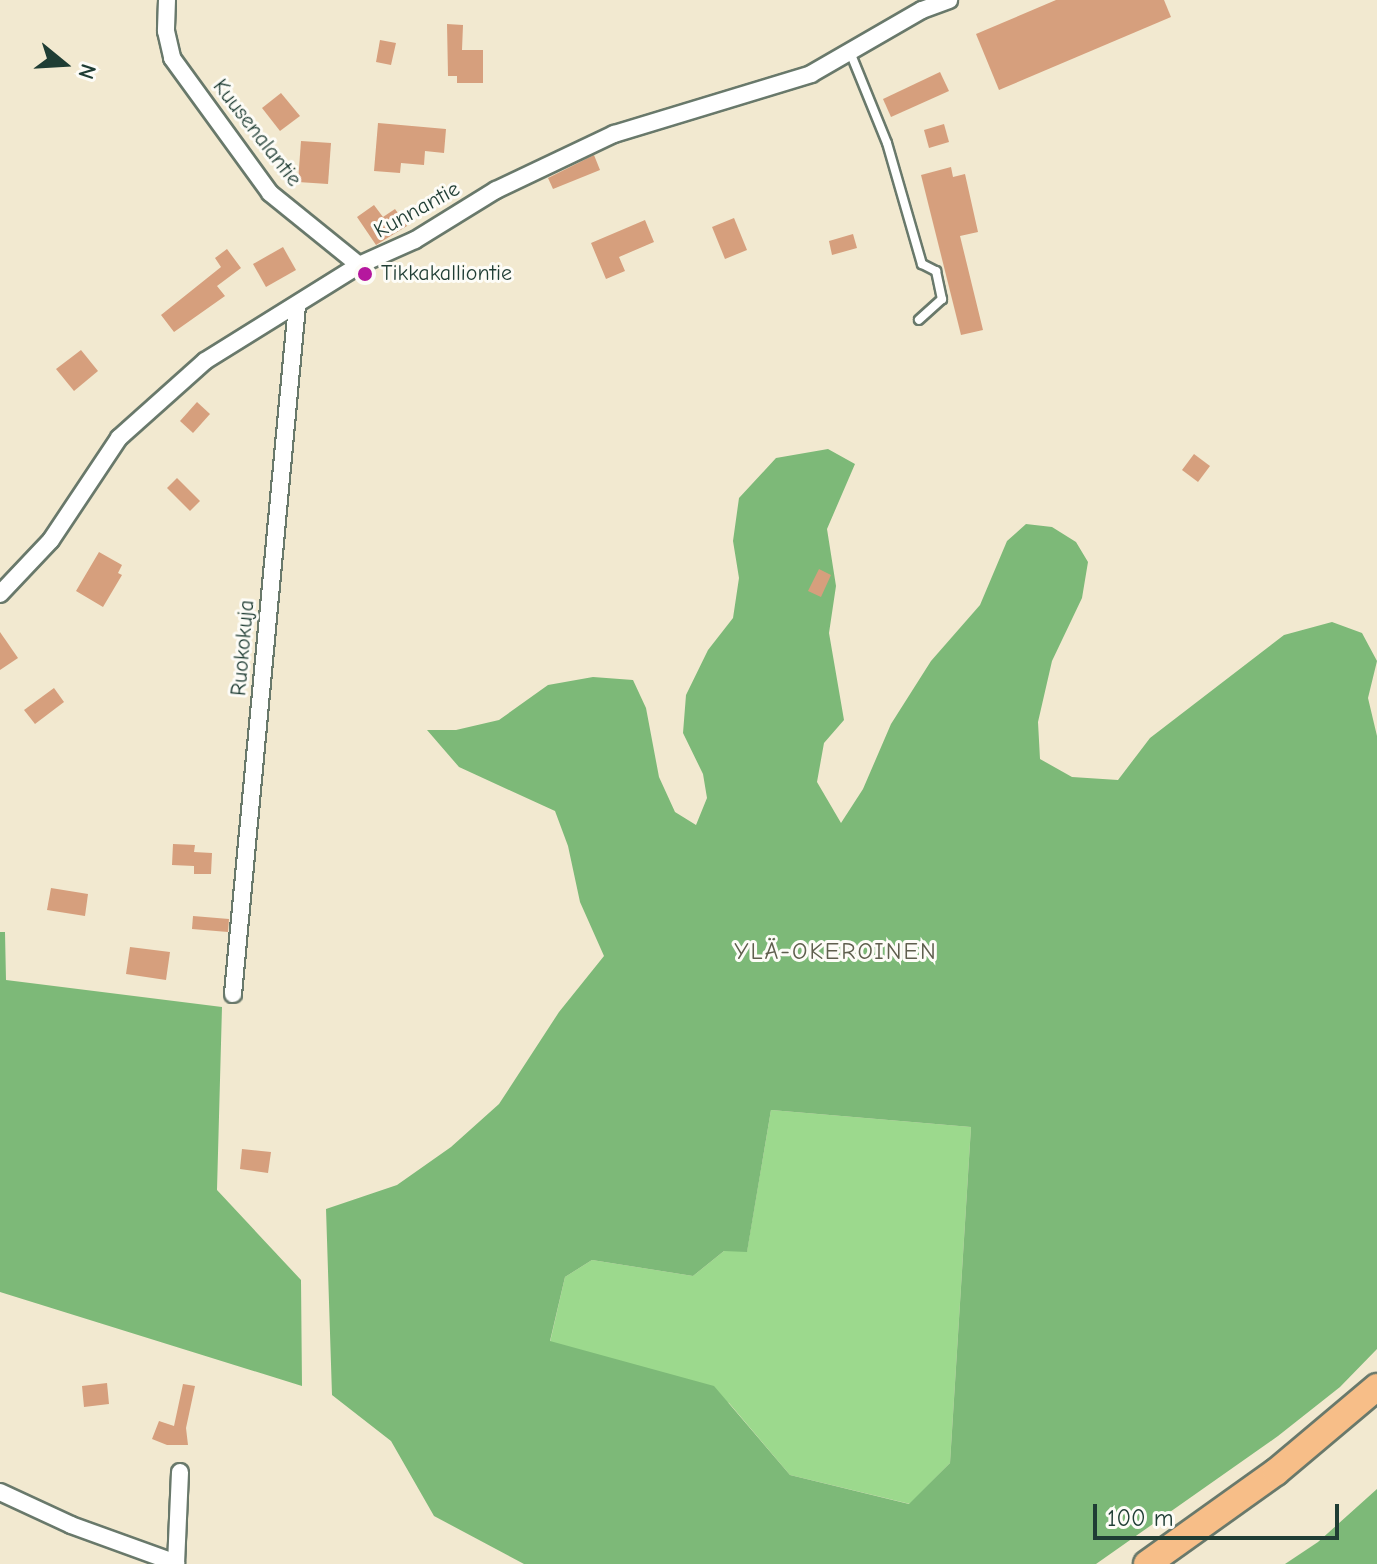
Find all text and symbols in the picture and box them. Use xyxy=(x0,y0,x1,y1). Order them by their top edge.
north arrow xyxy=(24,24,104,104)
text: N xyxy=(72,61,101,82)
street label: Kuusenalantie xyxy=(207,74,307,192)
street label: Kunnantie xyxy=(370,176,464,244)
place label: Tikkakalliontie xyxy=(381,261,512,287)
marker: Tikkakalliontie xyxy=(356,265,374,283)
street label: Ruokokuja xyxy=(226,599,260,697)
district label: YLÄ-OKEROINEN xyxy=(734,938,938,966)
scale bar xyxy=(1097,1488,1343,1538)
text: 100 m xyxy=(1107,1504,1174,1532)

